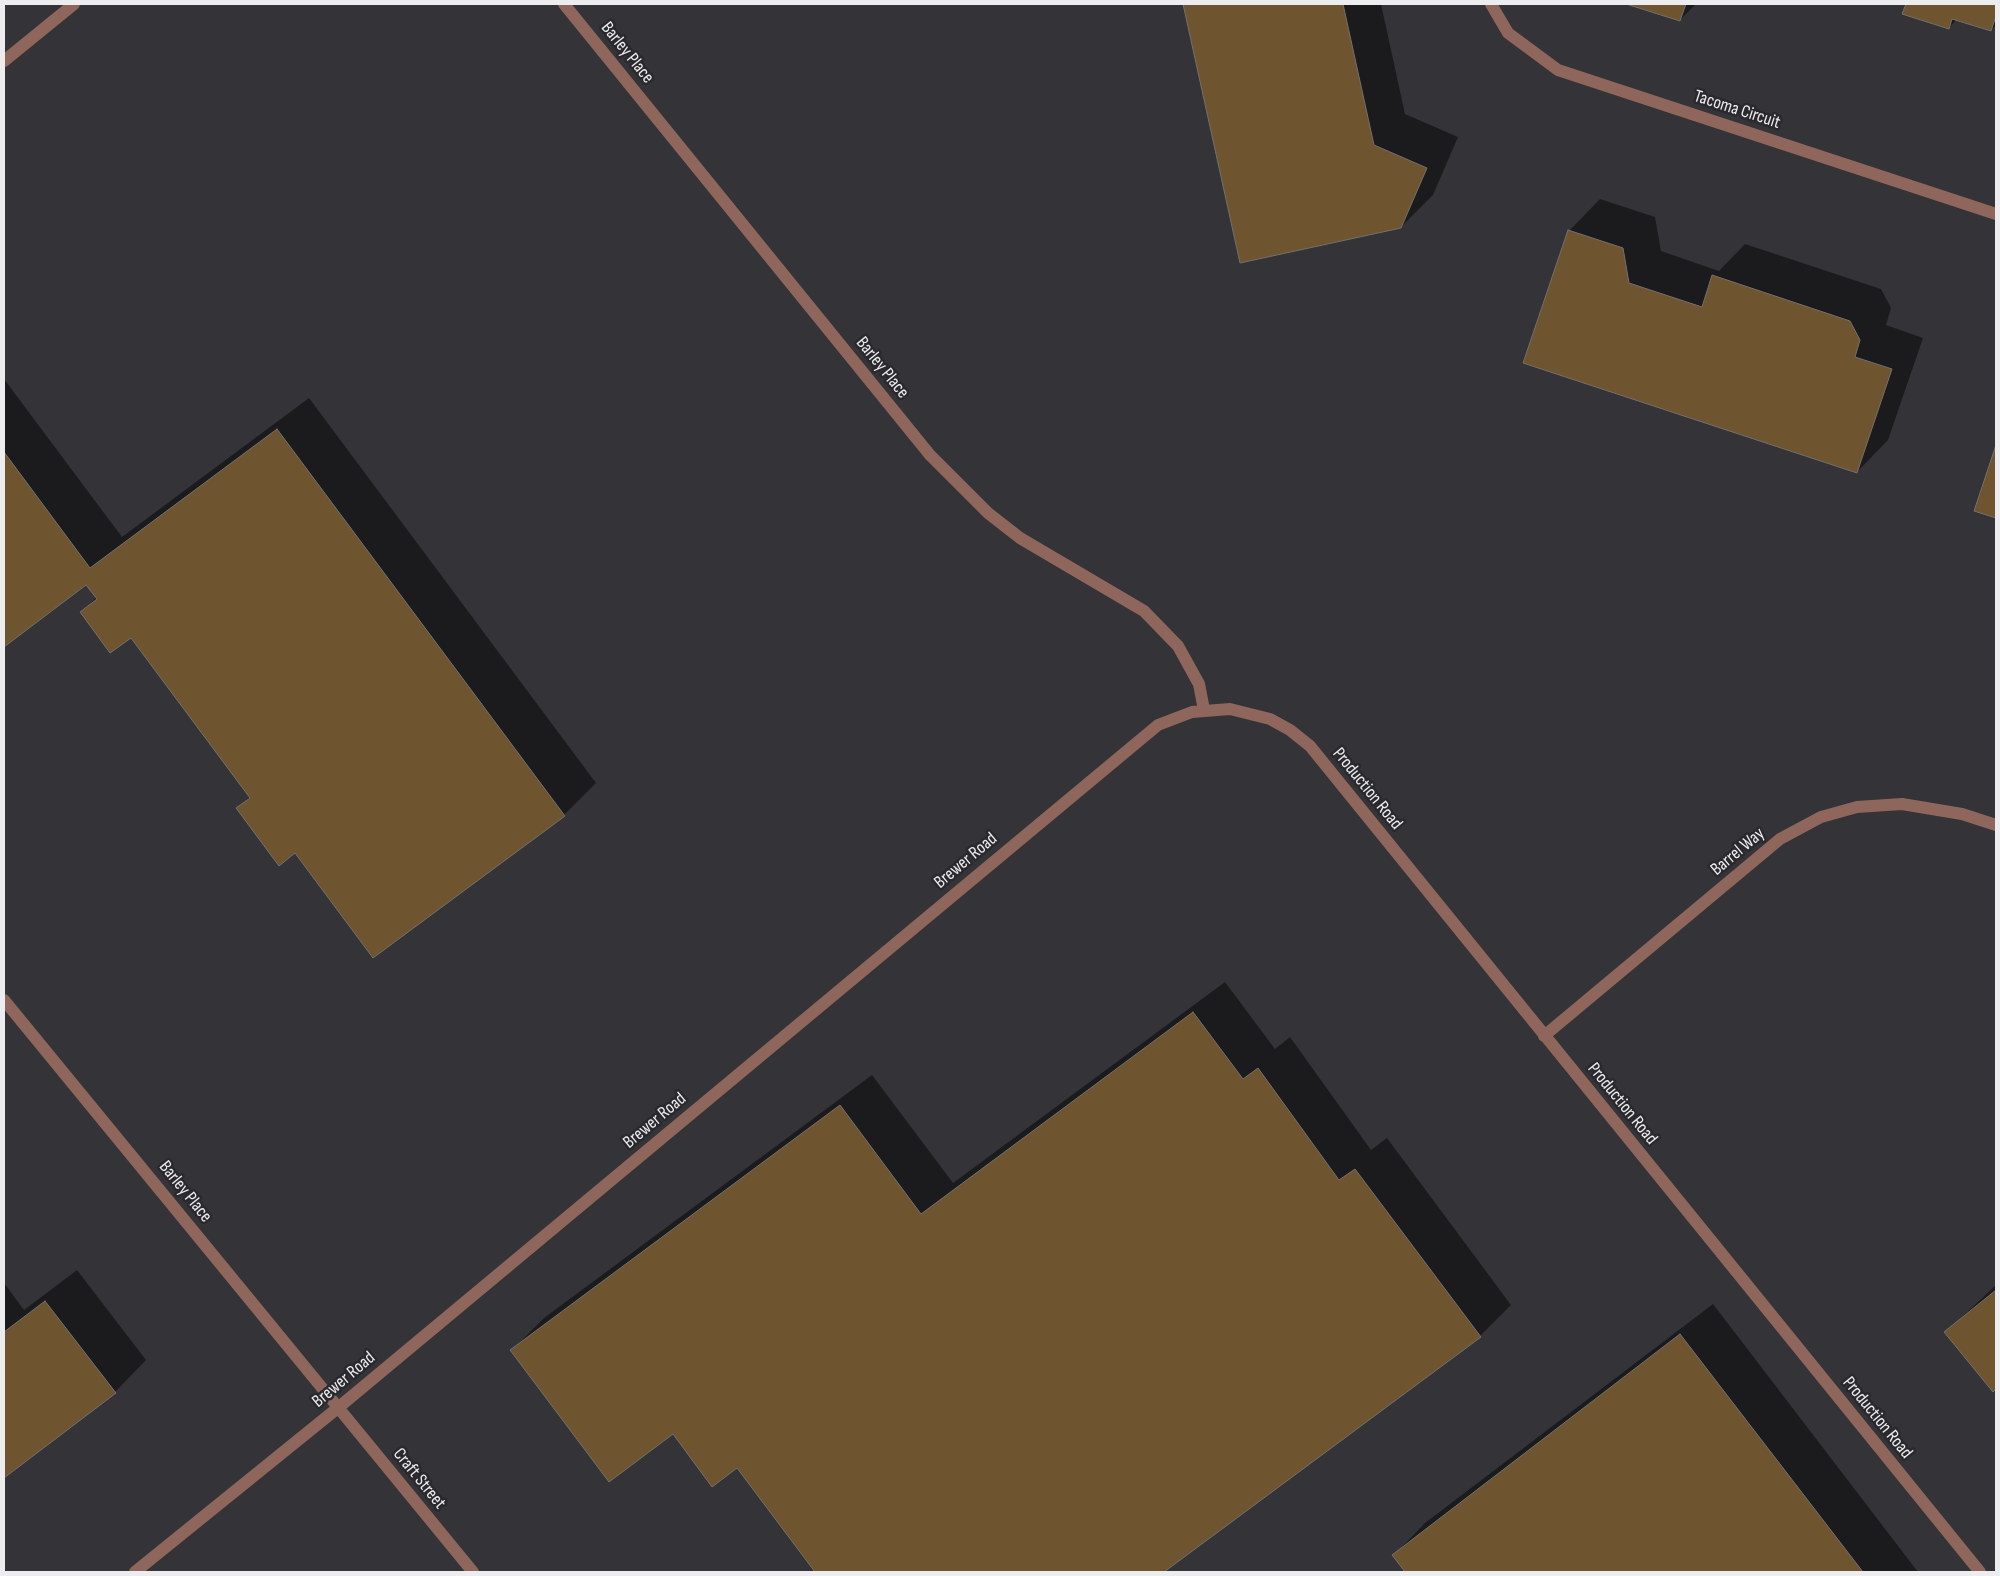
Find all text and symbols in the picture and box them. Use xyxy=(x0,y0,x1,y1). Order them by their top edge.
street label: Barley Place xyxy=(596,18,658,88)
street label: Tacoma Circuit xyxy=(1691,86,1783,134)
street label: Barley Place xyxy=(851,333,913,403)
street label: Production Road xyxy=(1327,744,1407,834)
street label: Barrel Way xyxy=(1707,823,1769,881)
street label: Brewer Road xyxy=(930,829,1002,893)
street label: Production Road xyxy=(1582,1059,1662,1149)
street label: Brewer Road xyxy=(619,1089,691,1153)
street label: Barley Place xyxy=(154,1157,216,1227)
street label: Brewer Road xyxy=(308,1348,380,1412)
street label: Production Road xyxy=(1837,1373,1917,1463)
street label: Craft Street xyxy=(388,1444,450,1514)

